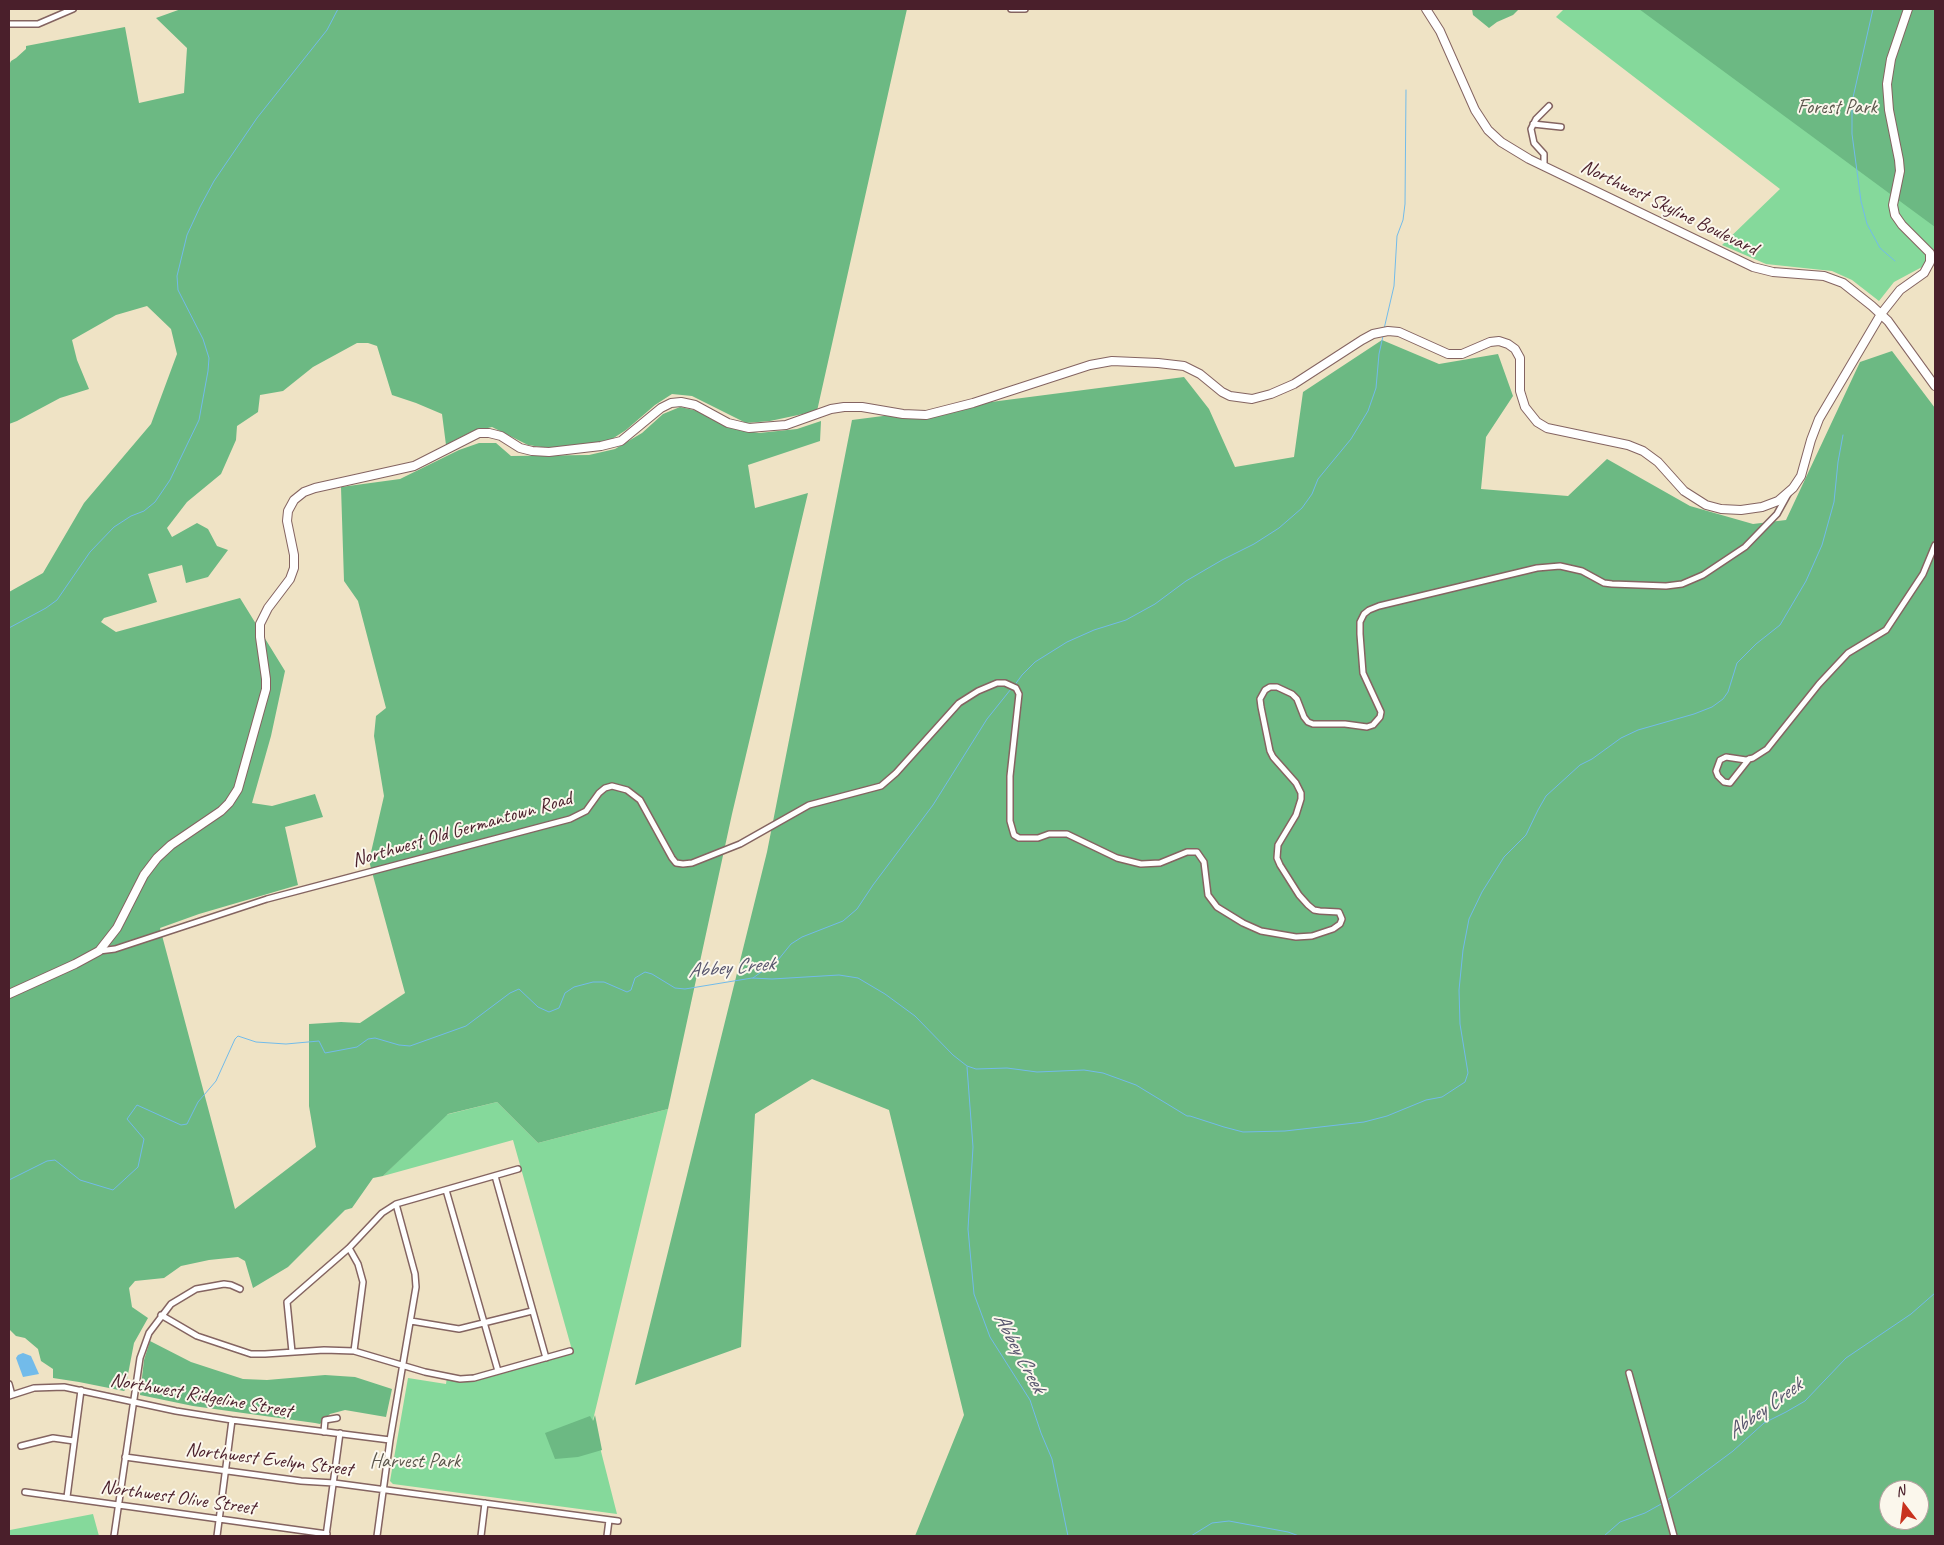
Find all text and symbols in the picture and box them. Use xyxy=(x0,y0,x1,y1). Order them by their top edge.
park label: Forest Park xyxy=(1797,96,1877,120)
street label: Northwest Skyline Boulevard xyxy=(1577,155,1761,261)
street label: Northwest Old Germantown Road xyxy=(349,787,575,873)
water label: Abbey Creek xyxy=(687,952,775,984)
water label: Abbey Creek xyxy=(988,1309,1050,1397)
street label: Northwest Ridgeline Street xyxy=(108,1368,294,1424)
water label: Abbey Creek xyxy=(1723,1373,1807,1445)
street label: Northwest Evelyn Street xyxy=(184,1438,354,1482)
park label: Harvest Park xyxy=(370,1450,460,1474)
street label: Northwest Olive Street xyxy=(99,1475,257,1521)
north arrow xyxy=(1879,1480,1929,1530)
text: N xyxy=(1894,1482,1907,1500)

